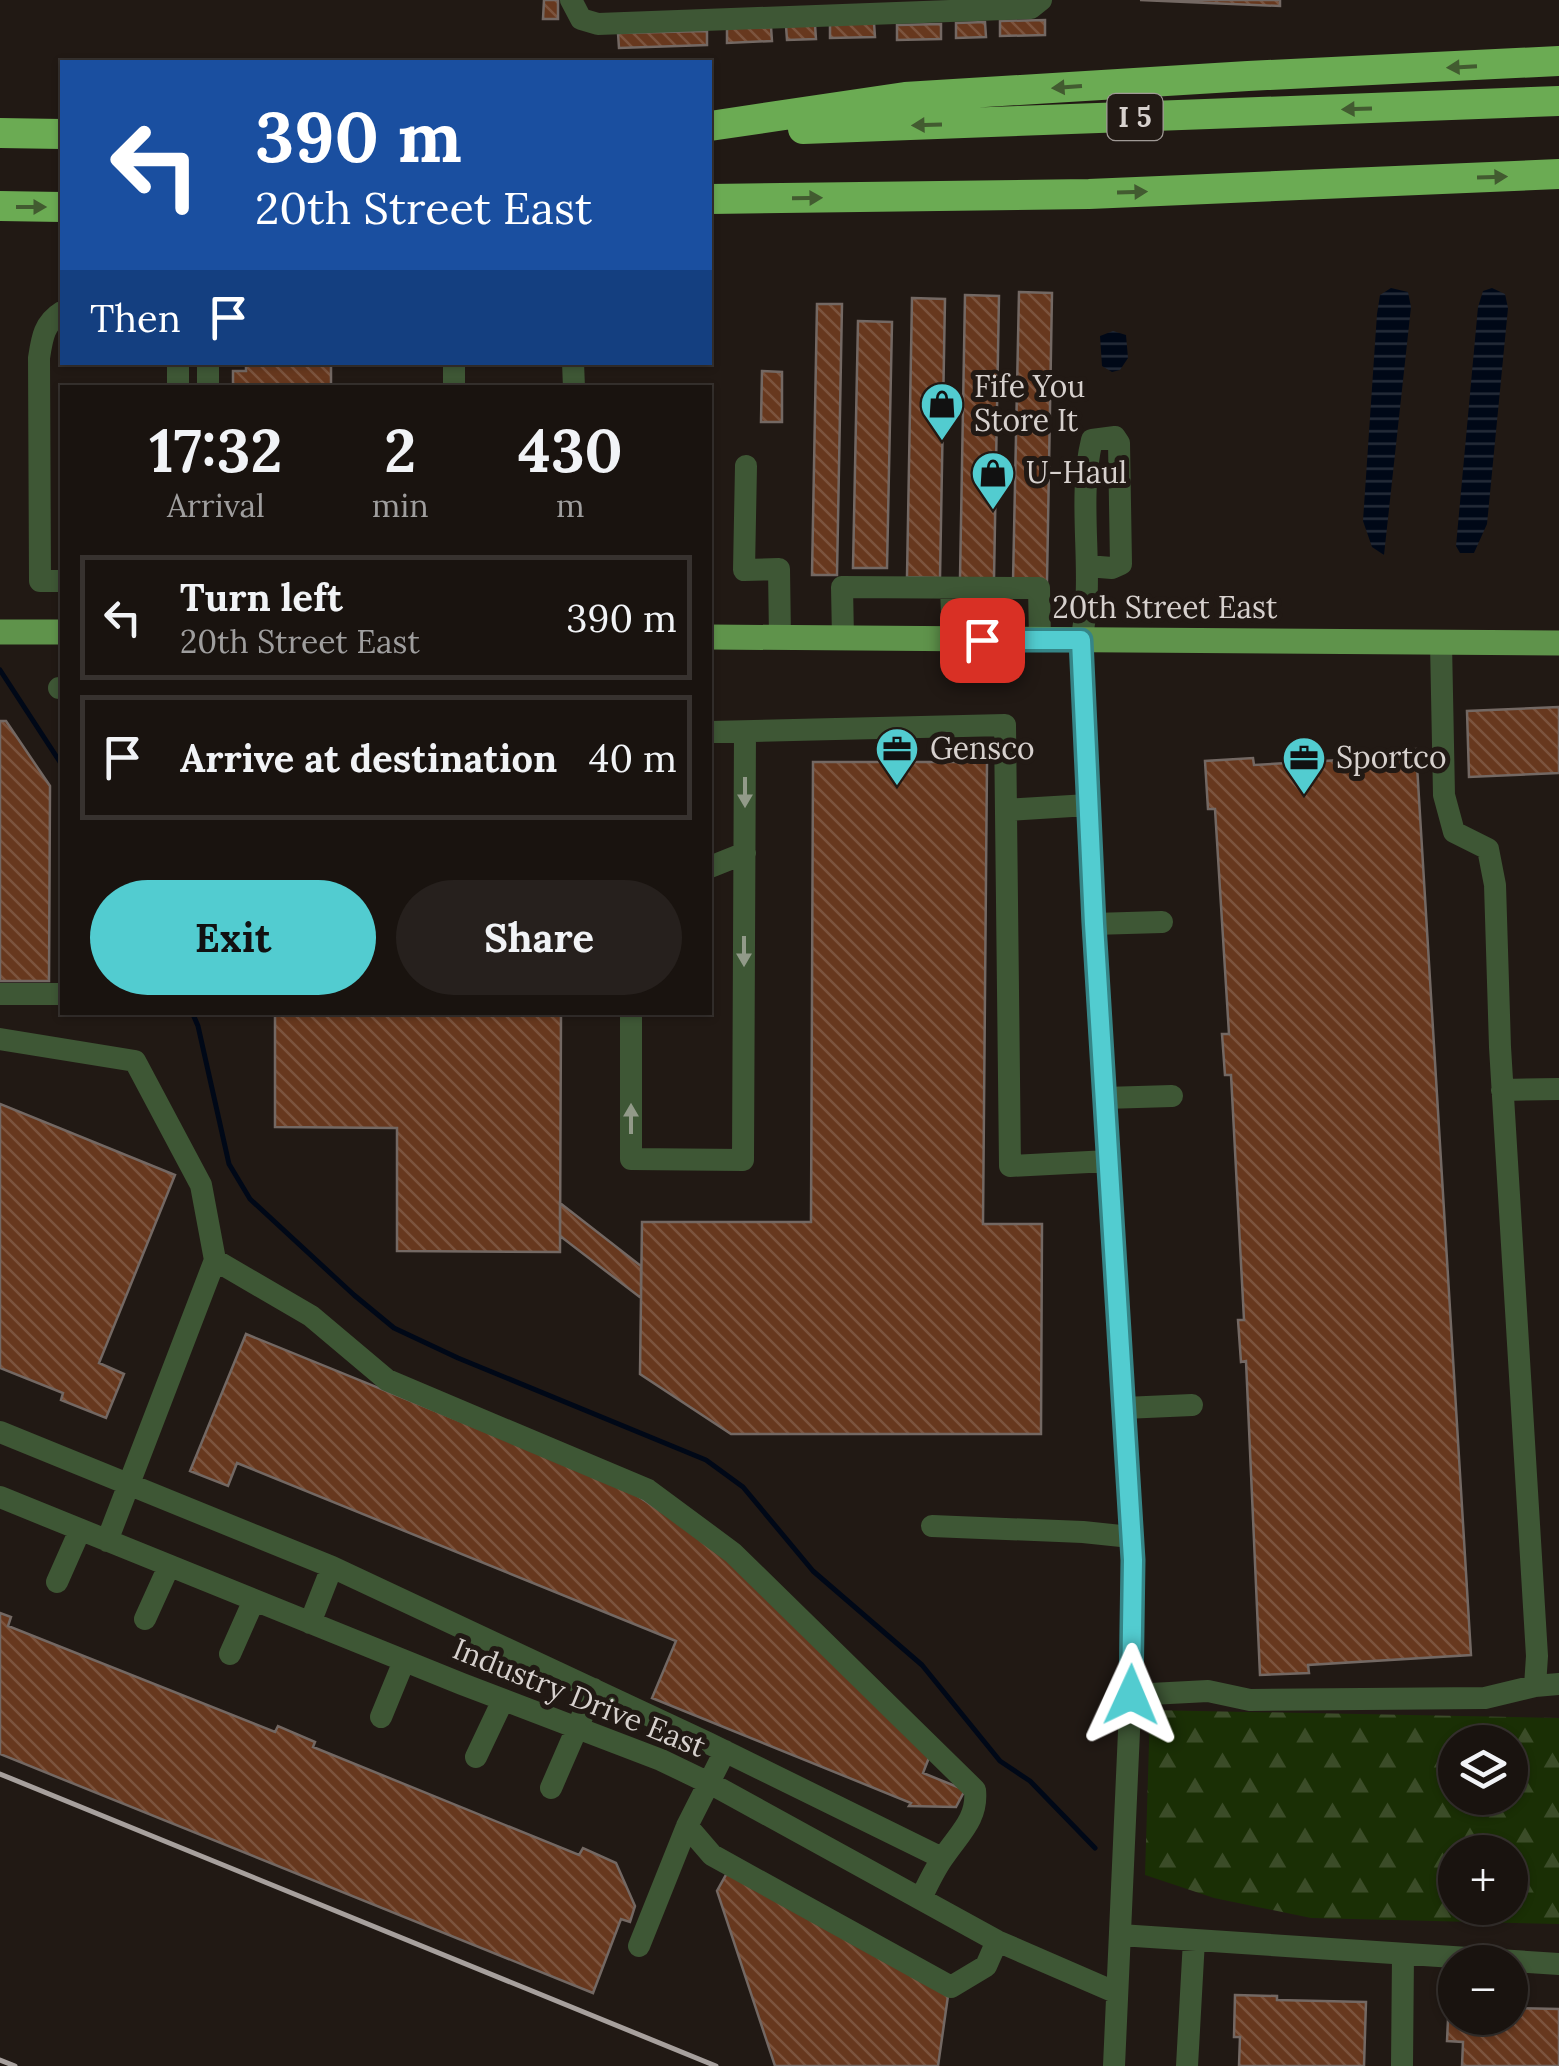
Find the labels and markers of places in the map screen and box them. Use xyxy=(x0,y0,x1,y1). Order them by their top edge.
place label: Fife You Store It xyxy=(974,367,1085,439)
shop icon: Fife You Store It xyxy=(919,381,965,442)
shop icon: U-Haul xyxy=(970,450,1016,511)
place label: U-Haul xyxy=(1026,453,1127,491)
pin xyxy=(940,598,1025,683)
office icon: Gensco xyxy=(874,726,920,787)
place label: Gensco xyxy=(930,729,1035,767)
office icon: Sportco xyxy=(1281,735,1327,796)
place label: Sportco xyxy=(1336,738,1446,776)

